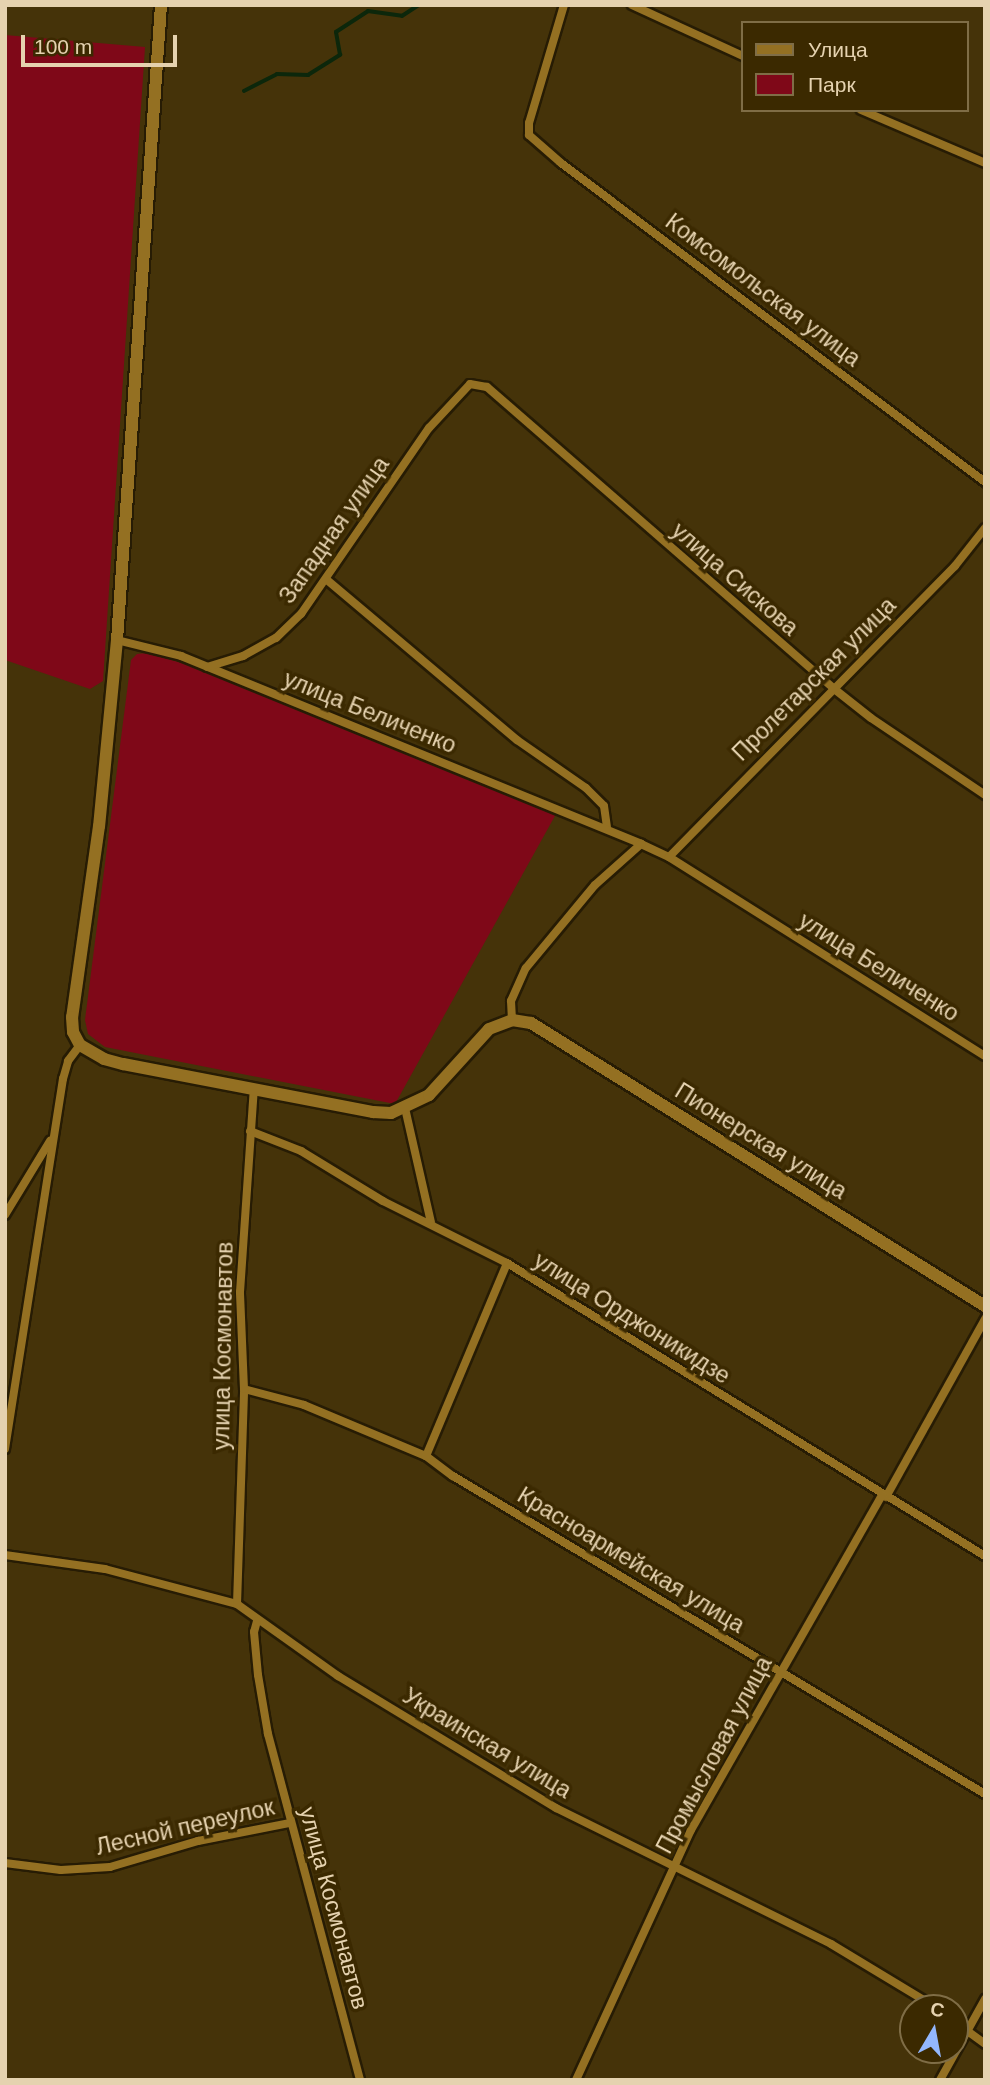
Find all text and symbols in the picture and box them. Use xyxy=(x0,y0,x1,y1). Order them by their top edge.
scale bar xyxy=(24,21,180,65)
legend xyxy=(741,21,969,112)
text: 100 m xyxy=(34,35,92,58)
text: Улица xyxy=(808,38,868,61)
text: Парк xyxy=(808,73,856,96)
street label: Комсомольская улица xyxy=(660,208,866,372)
street label: Западная улица xyxy=(273,451,395,609)
street label: улица Сискова xyxy=(666,517,804,641)
street label: Пролетарская улица xyxy=(727,592,901,766)
street label: улица Беличенко xyxy=(280,665,460,759)
street label: улица Беличенко xyxy=(794,907,964,1027)
street label: Пионерская улица xyxy=(670,1077,852,1205)
street label: улица Космонавтов xyxy=(207,1242,239,1450)
street label: улица Орджоникидзе xyxy=(529,1246,735,1390)
street label: Красноармейская улица xyxy=(512,1481,750,1639)
street label: Промысловая улица xyxy=(650,1652,778,1858)
street label: Украинская улица xyxy=(398,1682,576,1804)
street label: Лесной переулок xyxy=(93,1793,277,1861)
street label: улица Космонавтов xyxy=(294,1804,374,2012)
north arrow xyxy=(899,1994,969,2064)
text: С xyxy=(929,1998,946,2021)

